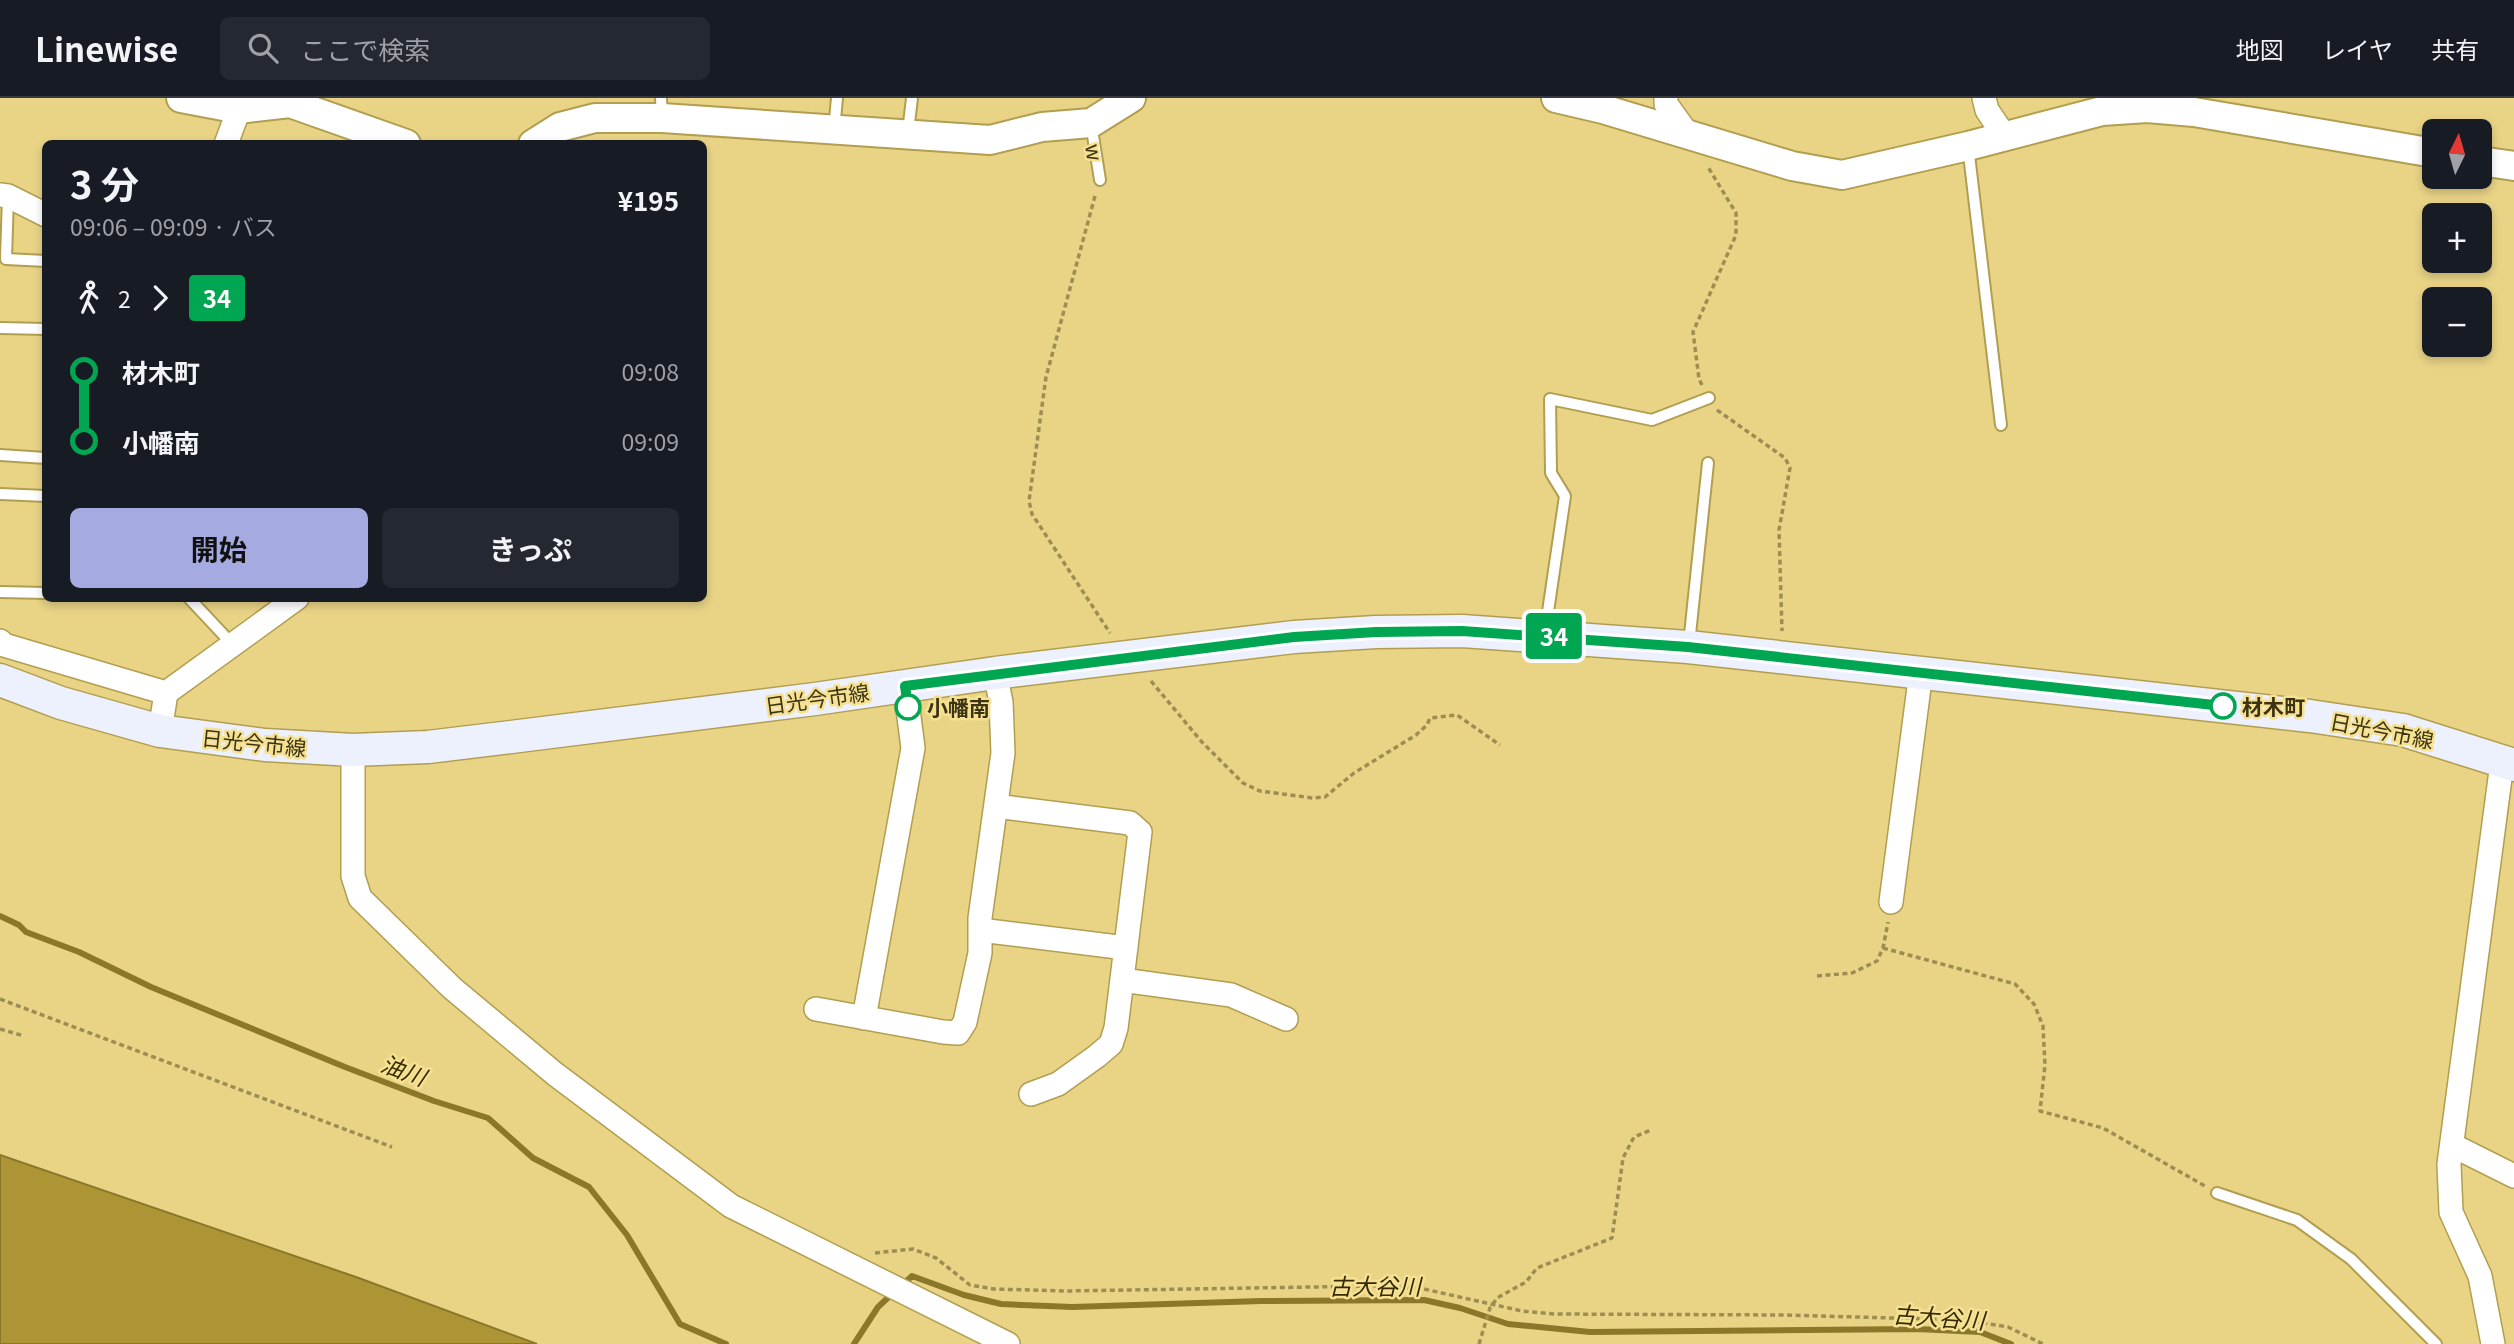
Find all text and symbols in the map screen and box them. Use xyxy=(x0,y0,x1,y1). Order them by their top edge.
search box xyxy=(220,17,710,80)
text: Linewise xyxy=(35,24,178,72)
icon: search xyxy=(244,29,282,67)
text: ここで検索 xyxy=(300,30,430,67)
text: 地図 xyxy=(2236,31,2284,66)
text: レイヤ xyxy=(2322,31,2393,66)
text: 共有 xyxy=(2431,31,2479,66)
north arrow xyxy=(2422,119,2492,189)
map controls xyxy=(2422,119,2492,357)
street label: w xyxy=(1079,142,1111,163)
text: 3 分 xyxy=(70,155,139,210)
text: ¥195 xyxy=(618,181,679,218)
button: + xyxy=(2422,203,2492,273)
text: 09:06 – 09:09 · バス xyxy=(70,209,277,243)
icon: walk xyxy=(70,279,108,317)
icon: forward xyxy=(141,279,179,317)
text: 34 xyxy=(203,280,231,315)
text: 2 xyxy=(118,281,131,315)
button: − xyxy=(2422,287,2492,357)
text: 材木町 xyxy=(122,353,200,390)
text: 09:08 xyxy=(622,354,679,388)
text: 小幡南 xyxy=(122,423,200,460)
text: 09:09 xyxy=(622,424,679,458)
button: 開始 xyxy=(70,508,368,588)
button: きっぷ xyxy=(382,508,679,588)
line badge: 34 xyxy=(1522,613,1586,659)
text: 34 xyxy=(1540,618,1568,653)
street label: 日光今市線 xyxy=(763,676,871,720)
place label: 材木町 xyxy=(2242,691,2305,721)
place label: 小幡南 xyxy=(927,692,990,722)
marker: 材木町 xyxy=(2210,693,2236,719)
marker: 小幡南 xyxy=(895,694,921,720)
street label: 日光今市線 xyxy=(2328,705,2436,755)
street label: 日光今市線 xyxy=(200,722,308,762)
water label: 油川 xyxy=(377,1045,434,1094)
water label: 古大谷川 xyxy=(1329,1268,1424,1302)
water label: 古大谷川 xyxy=(1892,1296,1989,1336)

